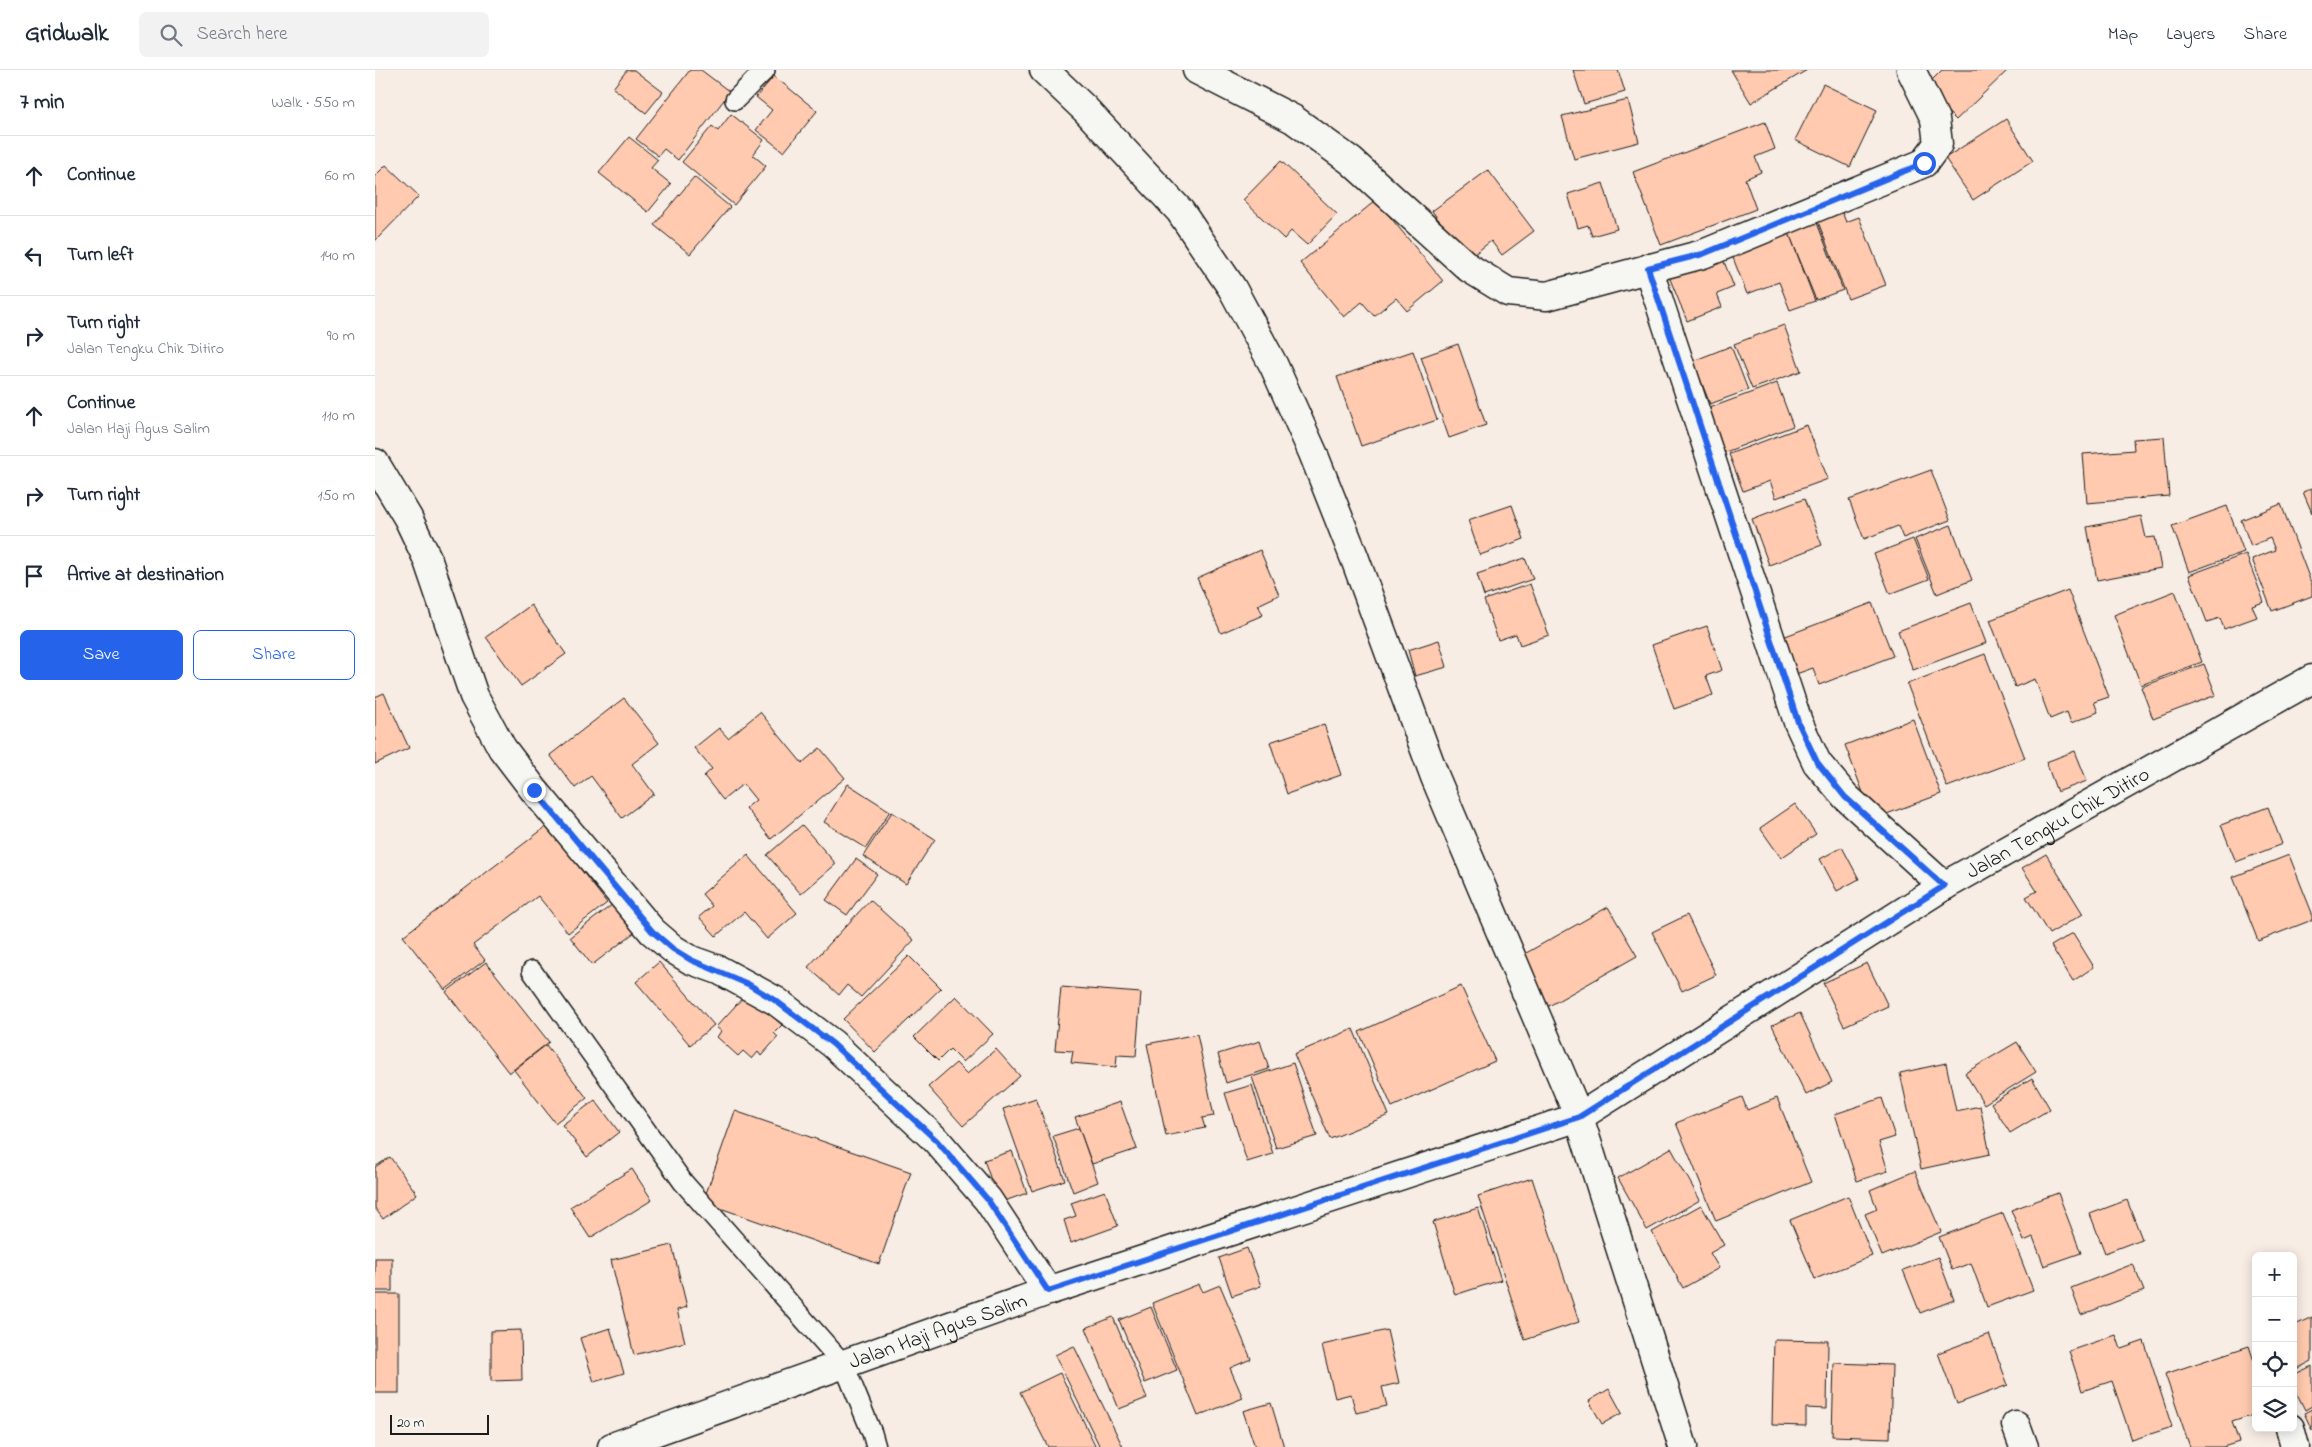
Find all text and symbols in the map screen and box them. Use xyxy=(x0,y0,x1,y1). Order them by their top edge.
search box xyxy=(139,12,489,57)
text: Gridwalk xyxy=(25,17,109,52)
icon: search xyxy=(157,21,185,49)
text: Search here xyxy=(197,21,288,48)
text: Map xyxy=(2108,22,2138,48)
text: Layers xyxy=(2166,22,2216,48)
text: Share xyxy=(2244,22,2287,48)
text: 7 min xyxy=(20,88,64,118)
text: Walk · 550 m xyxy=(271,91,355,115)
route start xyxy=(1913,152,1936,175)
icon: ahead xyxy=(20,162,48,190)
text: Continue xyxy=(67,162,135,189)
text: 60 m xyxy=(325,164,355,188)
icon: left xyxy=(20,242,48,270)
text: Turn left xyxy=(67,242,134,269)
text: 140 m xyxy=(320,244,355,268)
text: Turn right xyxy=(67,310,140,337)
icon: right xyxy=(20,322,48,350)
text: 90 m xyxy=(327,324,355,348)
text: Jalan Tengku Chik Ditiro xyxy=(67,337,224,361)
text: Continue xyxy=(67,390,135,417)
icon: ahead xyxy=(20,402,48,430)
text: 110 m xyxy=(321,404,355,428)
text: Jalan Haji Agus Salim xyxy=(67,417,210,441)
icon: right xyxy=(20,482,48,510)
text: Turn right xyxy=(67,482,140,509)
text: 150 m xyxy=(317,484,355,508)
icon: arrive xyxy=(20,562,48,590)
text: Arrive at destination xyxy=(67,562,224,589)
button: Save xyxy=(20,630,183,680)
button: Share xyxy=(193,630,355,680)
street label: Jalan Tengku Chik Ditiro xyxy=(1961,760,2156,888)
route end xyxy=(523,779,546,802)
map controls xyxy=(2252,1252,2297,1432)
button: + xyxy=(2252,1252,2297,1297)
street label: Jalan Haji Agus Salim xyxy=(845,1287,1032,1378)
button: − xyxy=(2252,1297,2297,1342)
button: locate xyxy=(2252,1342,2297,1387)
button: layers xyxy=(2252,1387,2297,1432)
scale bar xyxy=(390,1412,489,1435)
text: 20 m xyxy=(397,1413,424,1434)

